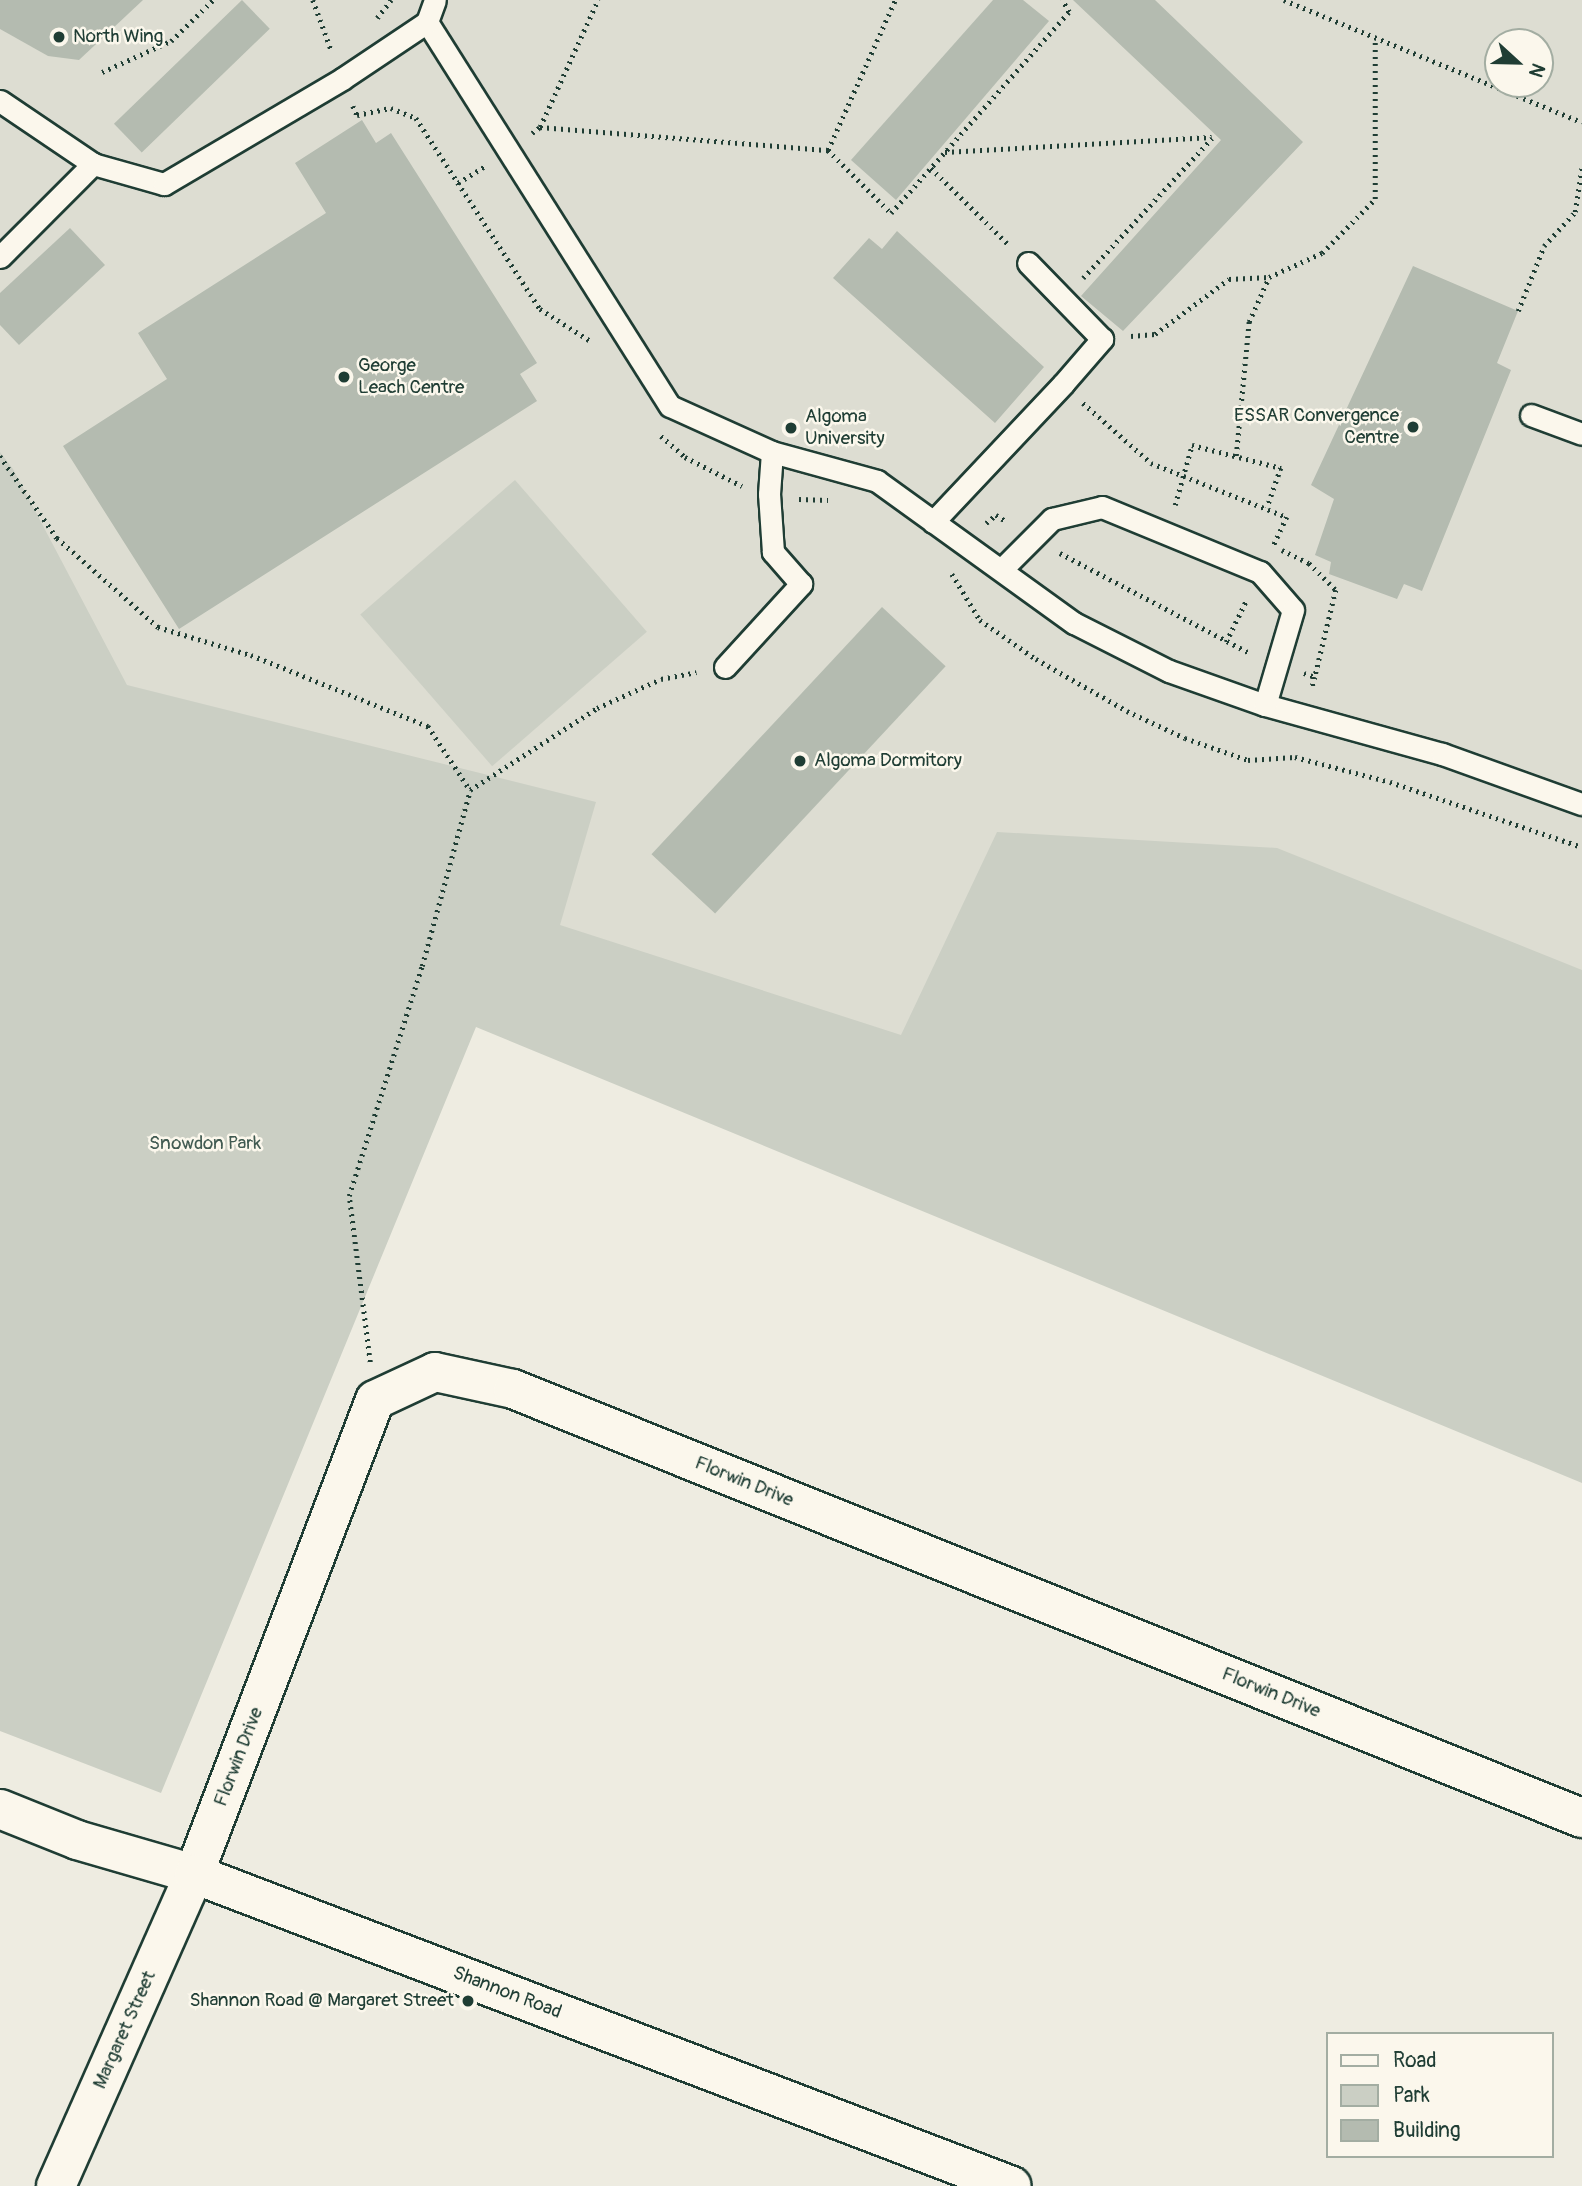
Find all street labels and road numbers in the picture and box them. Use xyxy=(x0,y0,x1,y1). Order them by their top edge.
street label: Florwin Drive xyxy=(691,1452,797,1512)
street label: Florwin Drive xyxy=(1218,1663,1324,1723)
street label: Florwin Drive xyxy=(210,1704,268,1810)
street label: Shannon Road xyxy=(450,1962,564,2024)
street label: Margaret Street xyxy=(89,1967,161,2093)

